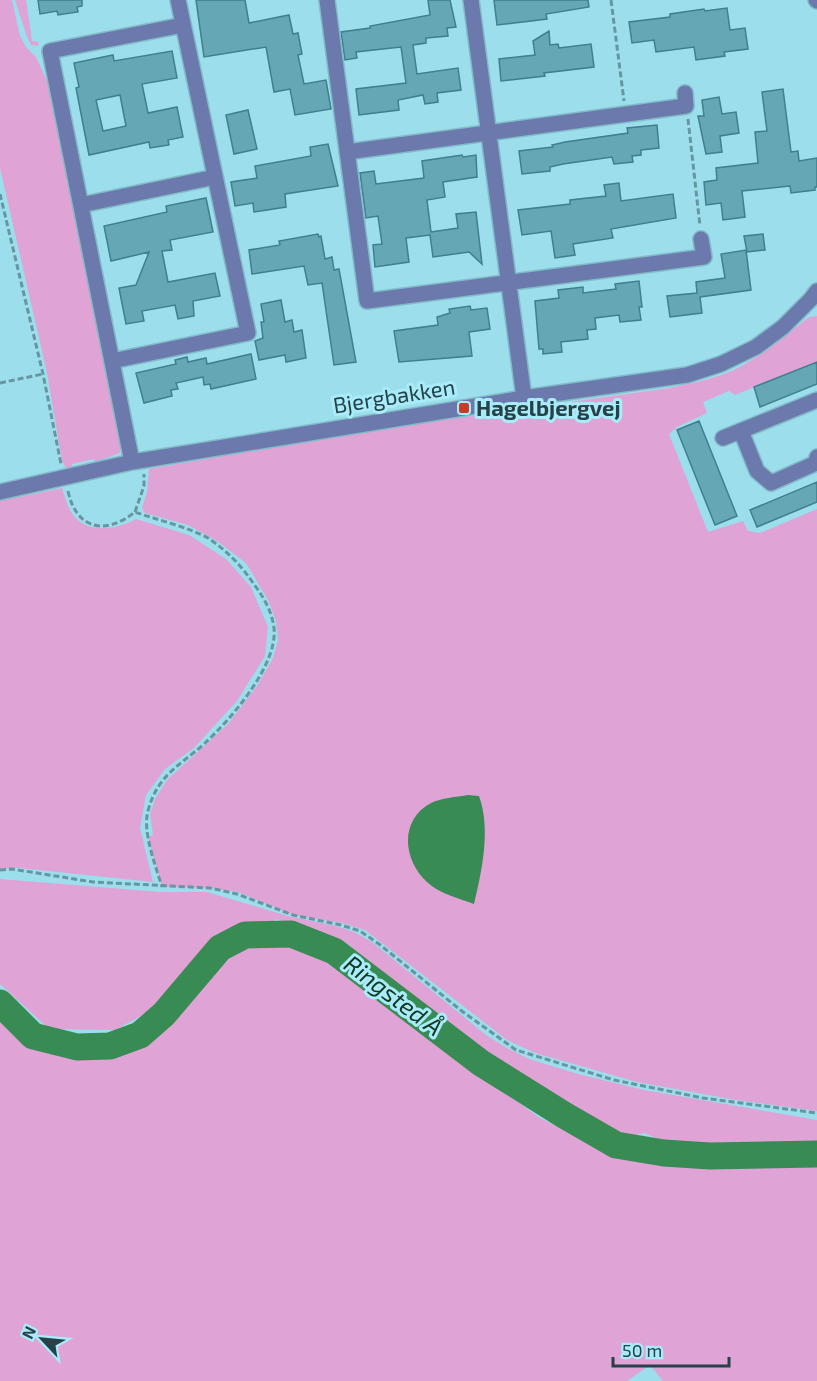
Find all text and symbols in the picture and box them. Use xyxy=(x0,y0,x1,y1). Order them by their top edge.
street label: Bjergbakken xyxy=(331,373,457,418)
place label: Hagelbjergvej xyxy=(476,394,621,420)
marker: Hagelbjergvej xyxy=(457,401,471,415)
water label: Ringsted Å xyxy=(339,948,449,1041)
north arrow xyxy=(12,1309,72,1369)
text: N xyxy=(17,1323,39,1342)
scale bar xyxy=(613,1330,728,1368)
text: 50 m xyxy=(622,1339,662,1361)

